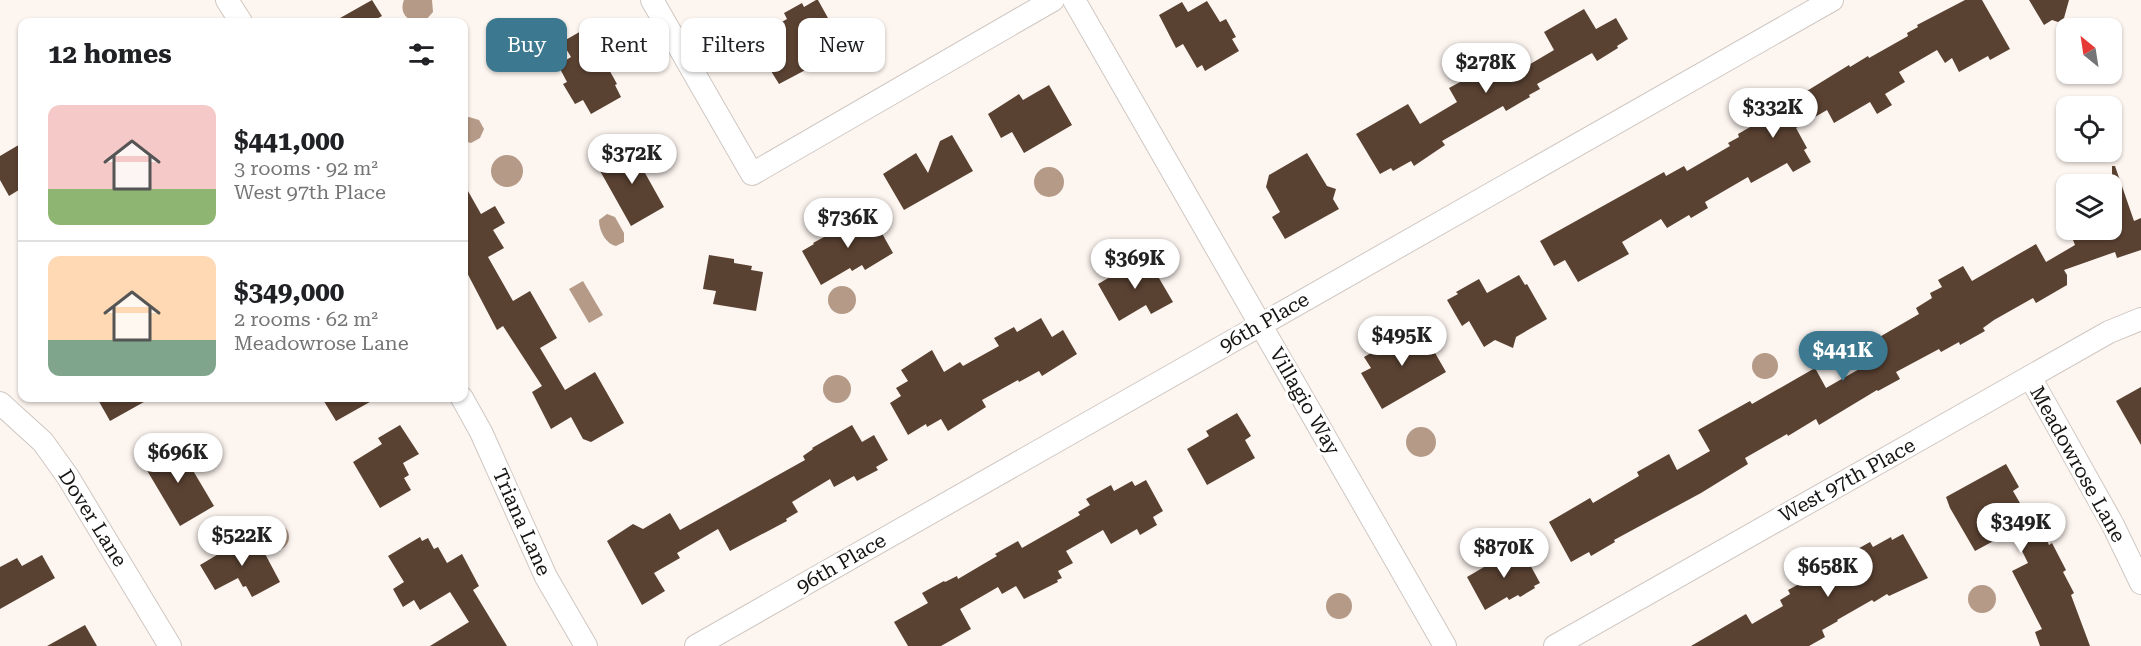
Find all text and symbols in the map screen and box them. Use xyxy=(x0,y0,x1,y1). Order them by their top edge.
chip: Buy xyxy=(486,18,567,72)
chip: Rent xyxy=(579,18,669,72)
chip: Filters xyxy=(681,18,786,72)
chip: New xyxy=(798,18,885,72)
north arrow xyxy=(2056,18,2122,84)
map controls xyxy=(2056,18,2122,240)
icon: filters xyxy=(405,38,438,71)
text: 12 homes xyxy=(48,39,172,69)
pin: $278K xyxy=(1444,43,1528,94)
text: $278K xyxy=(1456,50,1516,74)
pin: $332K xyxy=(1731,88,1815,139)
text: $332K xyxy=(1743,95,1803,119)
button: locate xyxy=(2056,96,2122,162)
text: $441,000 xyxy=(234,126,344,156)
icon: home xyxy=(96,129,168,201)
pin: $372K xyxy=(590,134,674,185)
text: $372K xyxy=(602,141,662,165)
text: 3 rooms · 92 m² xyxy=(234,156,378,180)
button: layers xyxy=(2056,174,2122,240)
text: West 97th Place xyxy=(234,180,386,204)
pin: $736K xyxy=(806,198,890,249)
text: $736K xyxy=(818,205,878,229)
pin: $369K xyxy=(1093,239,1177,290)
text: $369K xyxy=(1105,246,1165,270)
text: $349,000 xyxy=(234,277,344,307)
icon: home xyxy=(96,280,168,352)
street label: 96th Place xyxy=(1215,287,1313,357)
text: 2 rooms · 62 m² xyxy=(234,307,378,331)
pin: $495K xyxy=(1360,316,1444,367)
text: $495K xyxy=(1372,323,1432,347)
text: Meadowrose Lane xyxy=(234,331,409,355)
pin: $441K xyxy=(1801,331,1885,382)
text: $441K xyxy=(1813,338,1873,362)
street label: Villagio Way xyxy=(1265,343,1346,459)
street label: Meadowrose Lane xyxy=(2025,382,2131,546)
pin: $696K xyxy=(136,433,220,484)
street label: West 97th Place xyxy=(1775,433,1919,527)
text: $696K xyxy=(148,440,208,464)
street label: Dover Lane xyxy=(54,465,132,571)
street label: Triana Lane xyxy=(488,465,556,579)
pin: $349K xyxy=(1979,503,2063,554)
text: $349K xyxy=(1991,510,2051,534)
pin: $522K xyxy=(200,516,284,567)
text: $522K xyxy=(212,523,272,547)
street label: 96th Place xyxy=(792,528,890,598)
pin: $870K xyxy=(1462,528,1546,579)
text: $870K xyxy=(1474,535,1534,559)
pin: $658K xyxy=(1786,547,1870,598)
text: $658K xyxy=(1798,554,1858,578)

